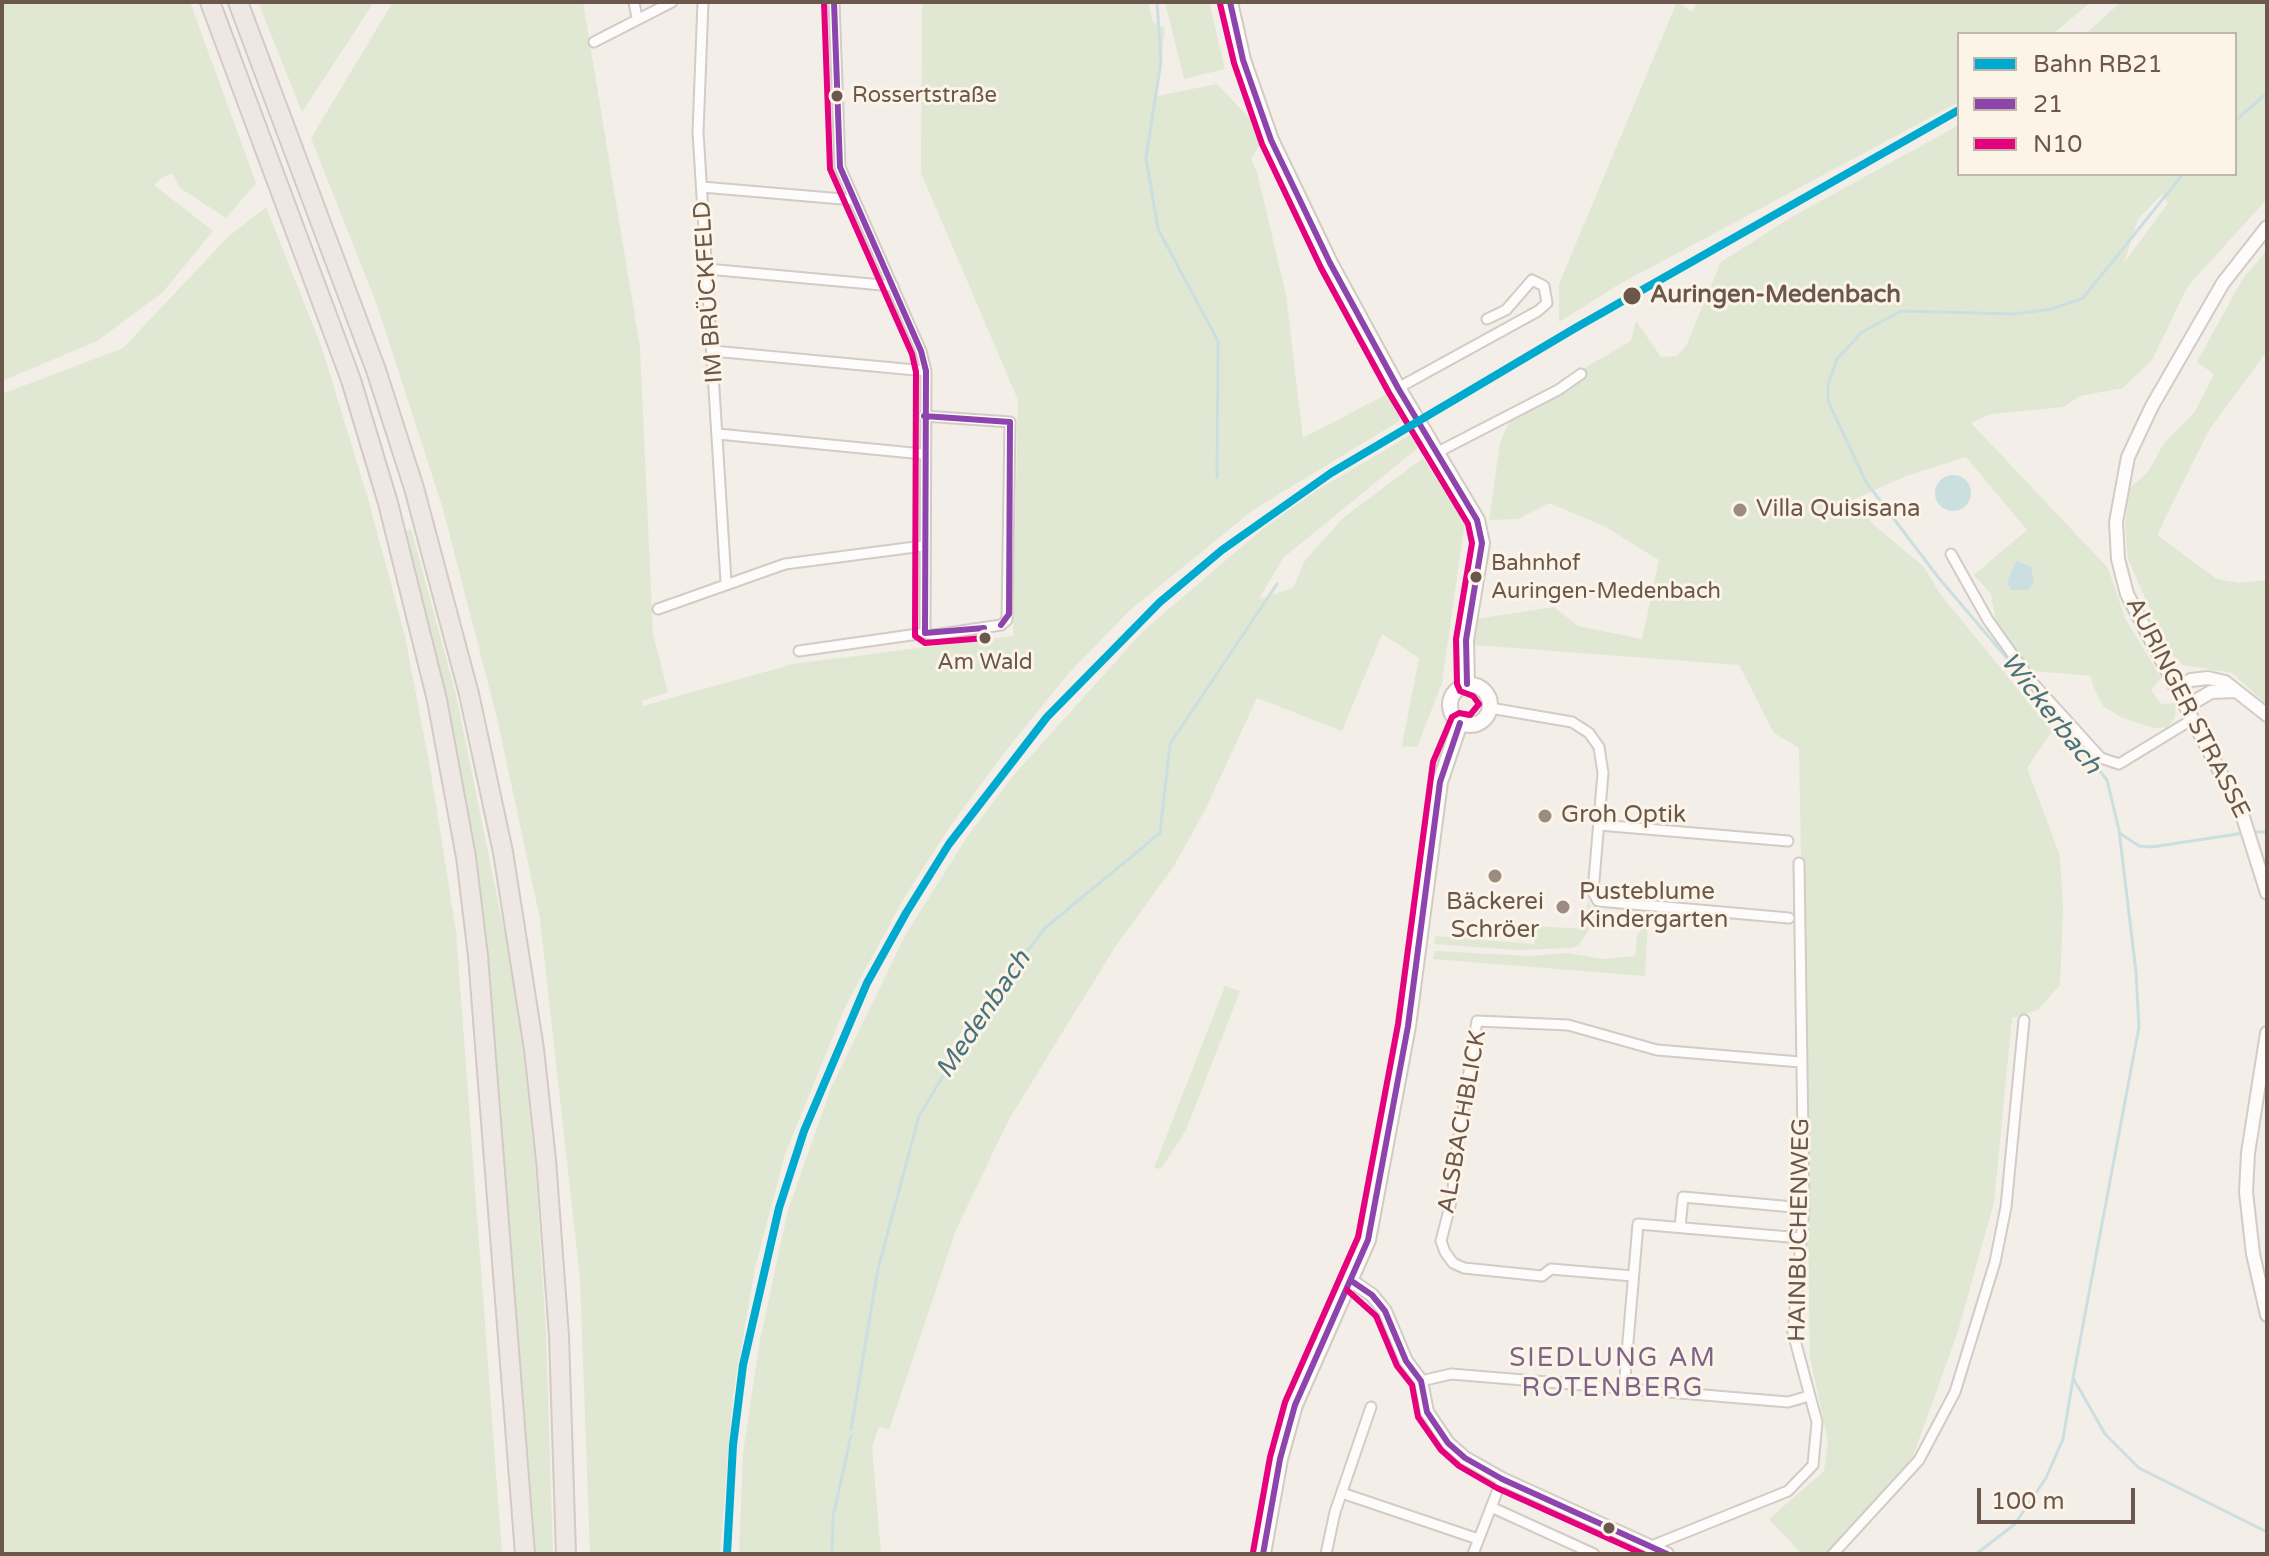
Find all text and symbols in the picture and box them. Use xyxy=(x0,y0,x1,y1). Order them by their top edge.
legend xyxy=(1957,32,2237,176)
text: Bahn RB21 xyxy=(2033,50,2162,79)
place label: Rossertstraße xyxy=(852,83,997,109)
marker: Rossertstraße xyxy=(829,88,845,104)
text: 21 xyxy=(2033,90,2063,119)
text: N10 xyxy=(2033,130,2082,159)
street label: IM BRÜCKFELD xyxy=(688,200,730,384)
place label: Auringen-Medenbach xyxy=(1650,282,1901,310)
marker: Auringen-Medenbach xyxy=(1621,285,1643,307)
place label: Villa Quisisana xyxy=(1756,496,1921,524)
marker: Villa Quisisana xyxy=(1731,501,1749,519)
place label: Bahnhof Auringen-Medenbach xyxy=(1491,551,1721,602)
marker: Bahnhof Auringen-Medenbach xyxy=(1468,569,1484,585)
street label: AURINGER STRASSE xyxy=(2119,593,2255,823)
marker: Am Wald xyxy=(977,630,993,646)
water label: Wickerbach xyxy=(1993,647,2107,781)
place label: Am Wald xyxy=(937,650,1033,676)
place label: Groh Optik xyxy=(1561,802,1686,830)
marker: Groh Optik xyxy=(1536,807,1554,825)
marker: Bäckerei Schröer xyxy=(1486,867,1504,885)
place label: Pusteblume Kindergarten xyxy=(1579,879,1728,935)
place label: Bäckerei Schröer xyxy=(1446,889,1544,945)
marker: Pusteblume Kindergarten xyxy=(1554,898,1572,916)
water label: Medenbach xyxy=(930,945,1038,1085)
street label: ALSBACHBLICK xyxy=(1433,1028,1493,1216)
street label: HAINBUCHENWEG xyxy=(1784,1118,1816,1342)
district label: SIEDLUNG AM ROTENBERG xyxy=(1509,1343,1717,1404)
scale bar xyxy=(1981,1472,2139,1522)
text: 100 m xyxy=(1991,1487,2065,1516)
unlabelled marker xyxy=(1601,1520,1617,1536)

